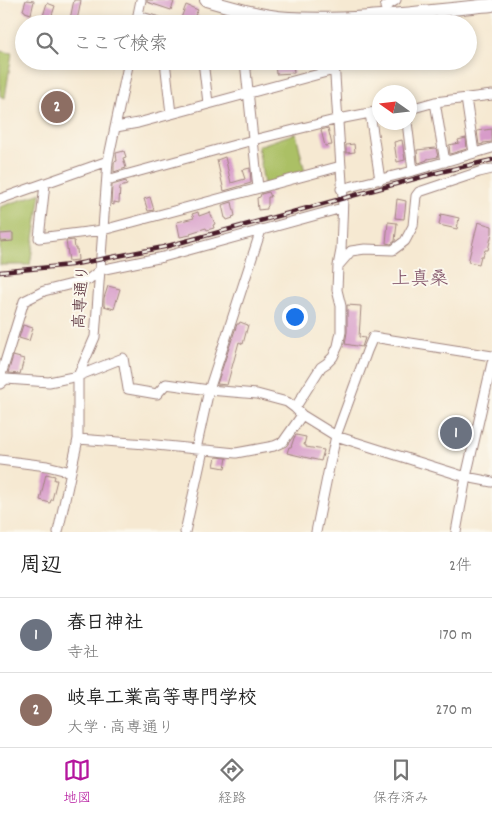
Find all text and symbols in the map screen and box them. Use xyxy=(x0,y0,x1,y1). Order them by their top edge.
search box xyxy=(15,15,477,70)
icon: search xyxy=(33,29,61,57)
text: ここで検索 xyxy=(73,32,168,59)
north arrow xyxy=(372,85,417,130)
pin: 2 xyxy=(41,88,73,126)
street label: 高専通り xyxy=(68,264,96,330)
district label: 上真桑 xyxy=(391,267,449,294)
your location xyxy=(282,304,308,330)
pin: 1 xyxy=(440,414,472,452)
text: 周辺 xyxy=(20,552,62,582)
text: 2件 xyxy=(449,555,472,578)
text: 春日神社 xyxy=(67,611,143,638)
text: 1 xyxy=(34,624,38,647)
text: 170 m xyxy=(439,624,472,647)
text: 寺社 xyxy=(67,642,99,665)
text: 岐阜工業高等専門学校 xyxy=(67,686,257,713)
text: 2 xyxy=(33,699,40,722)
text: 270 m xyxy=(436,699,472,722)
text: 大学 · 高専通り xyxy=(67,717,174,740)
tab: 地図 xyxy=(63,756,91,809)
tab: 経路 xyxy=(218,756,246,809)
tab: 保存済み xyxy=(373,756,429,809)

